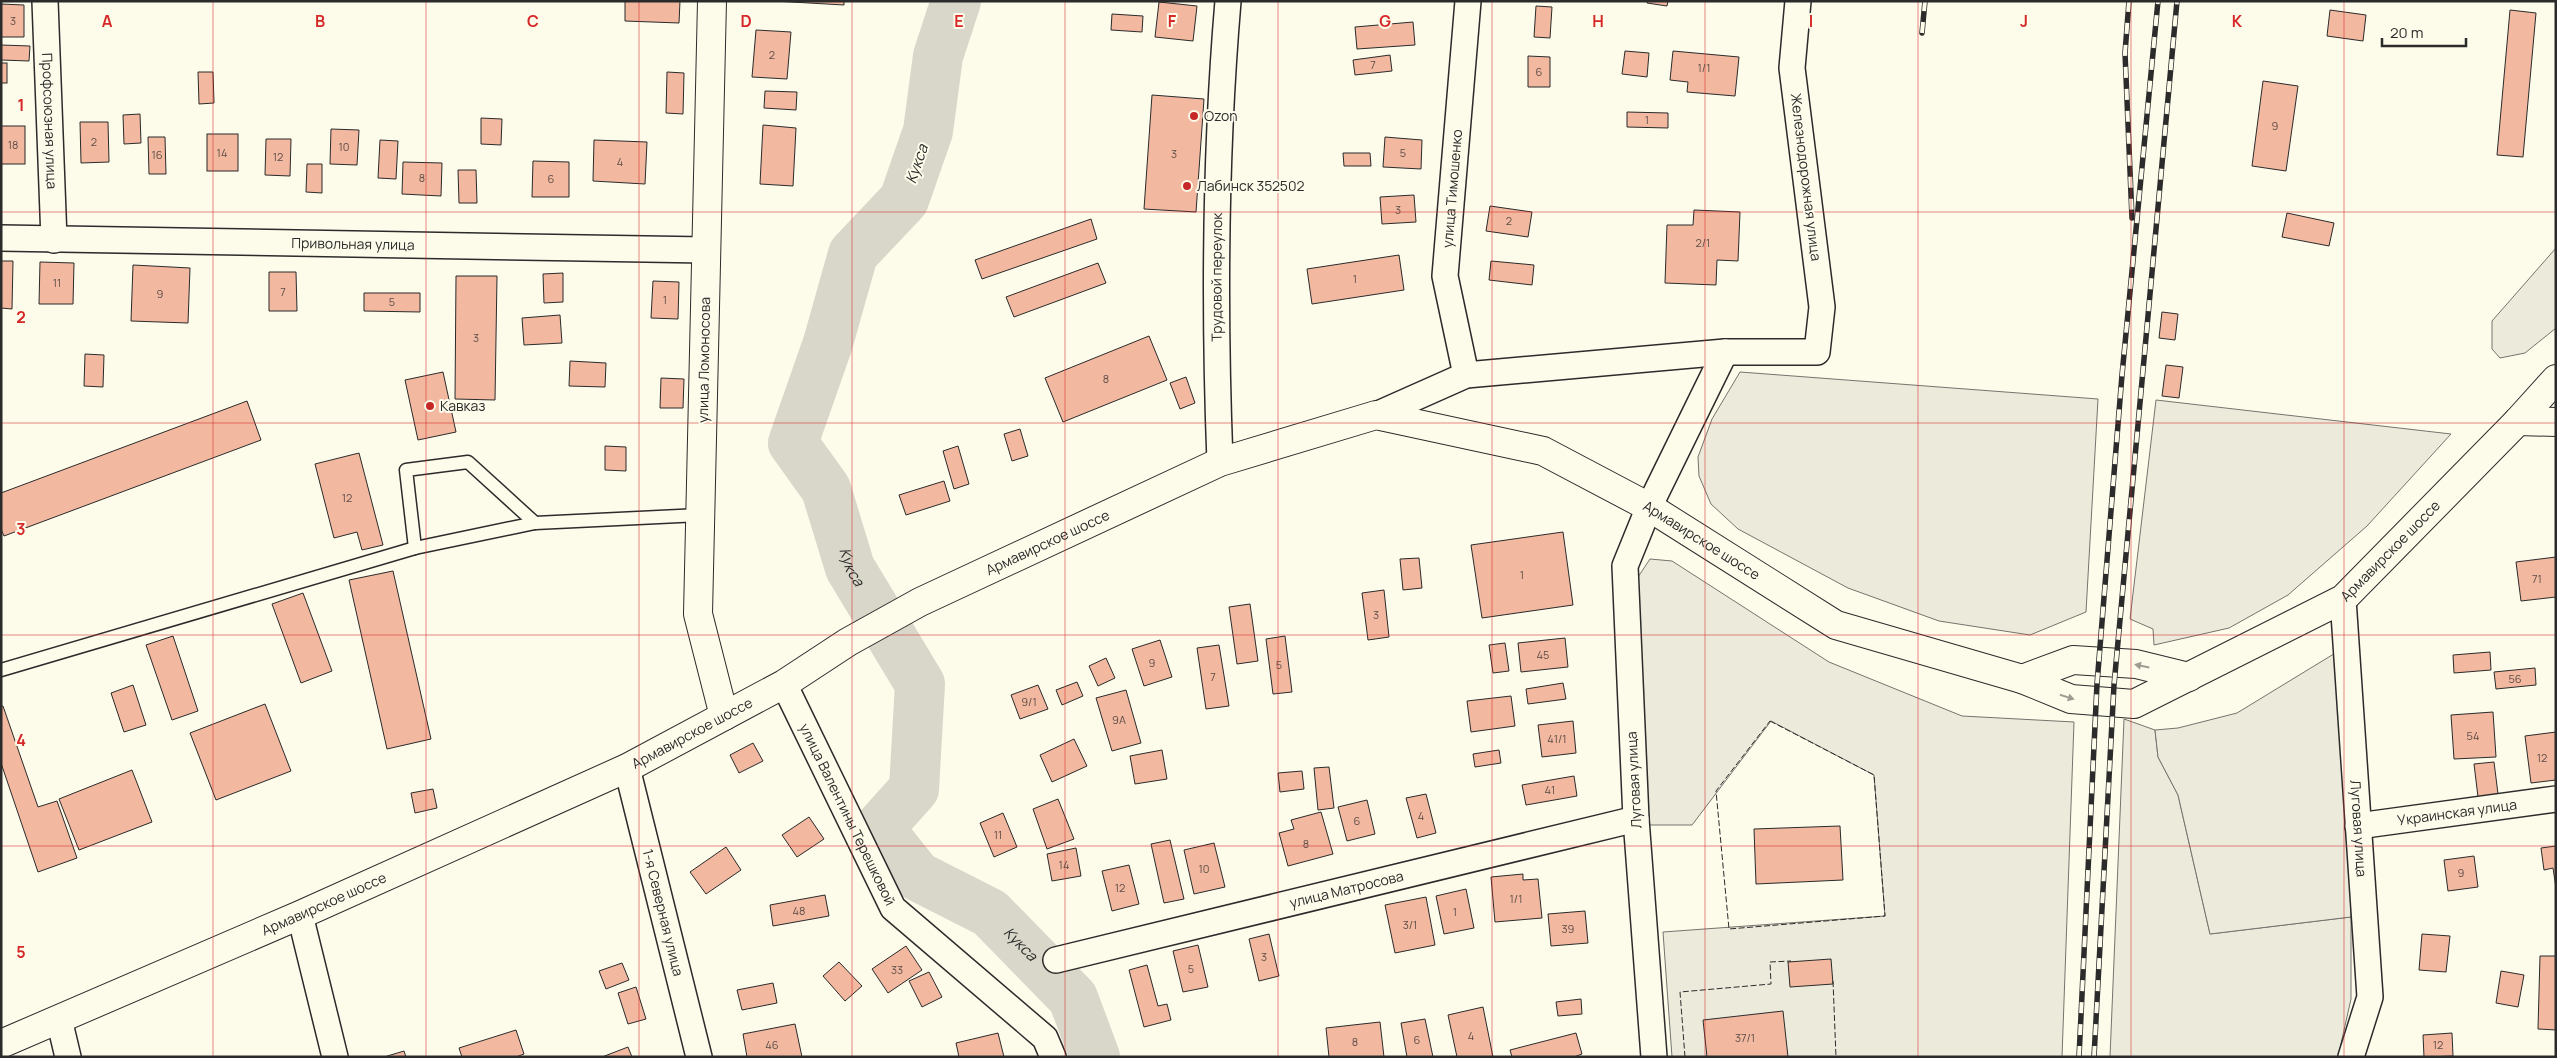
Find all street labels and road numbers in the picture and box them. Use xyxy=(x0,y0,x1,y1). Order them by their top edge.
street label: Профсоюзная улица xyxy=(38,52,62,189)
street label: Железнодорожная улица xyxy=(1787,92,1826,262)
street label: улица Тимошенко xyxy=(1437,128,1466,248)
street label: Трудовой переулок xyxy=(1206,211,1226,342)
street label: Привольная улица xyxy=(291,233,415,254)
street label: улица Ломоносова xyxy=(693,297,714,423)
street label: Армавирское шоссе xyxy=(1640,496,1764,584)
street label: Армавирское шоссе xyxy=(2336,496,2444,605)
street label: Армавирское шоссе xyxy=(982,505,1112,579)
street label: Армавирское шоссе xyxy=(628,693,756,773)
street label: улица Валентины Терешковой xyxy=(796,720,900,908)
street label: Луговая улица xyxy=(1621,731,1646,829)
street label: Луговая улица xyxy=(2346,779,2372,878)
street label: Украинская улица xyxy=(2396,794,2518,830)
street label: 1-я Северная улица xyxy=(639,847,688,978)
street label: улица Матросова xyxy=(1287,866,1405,912)
street label: Армавирское шоссе xyxy=(258,867,389,939)

